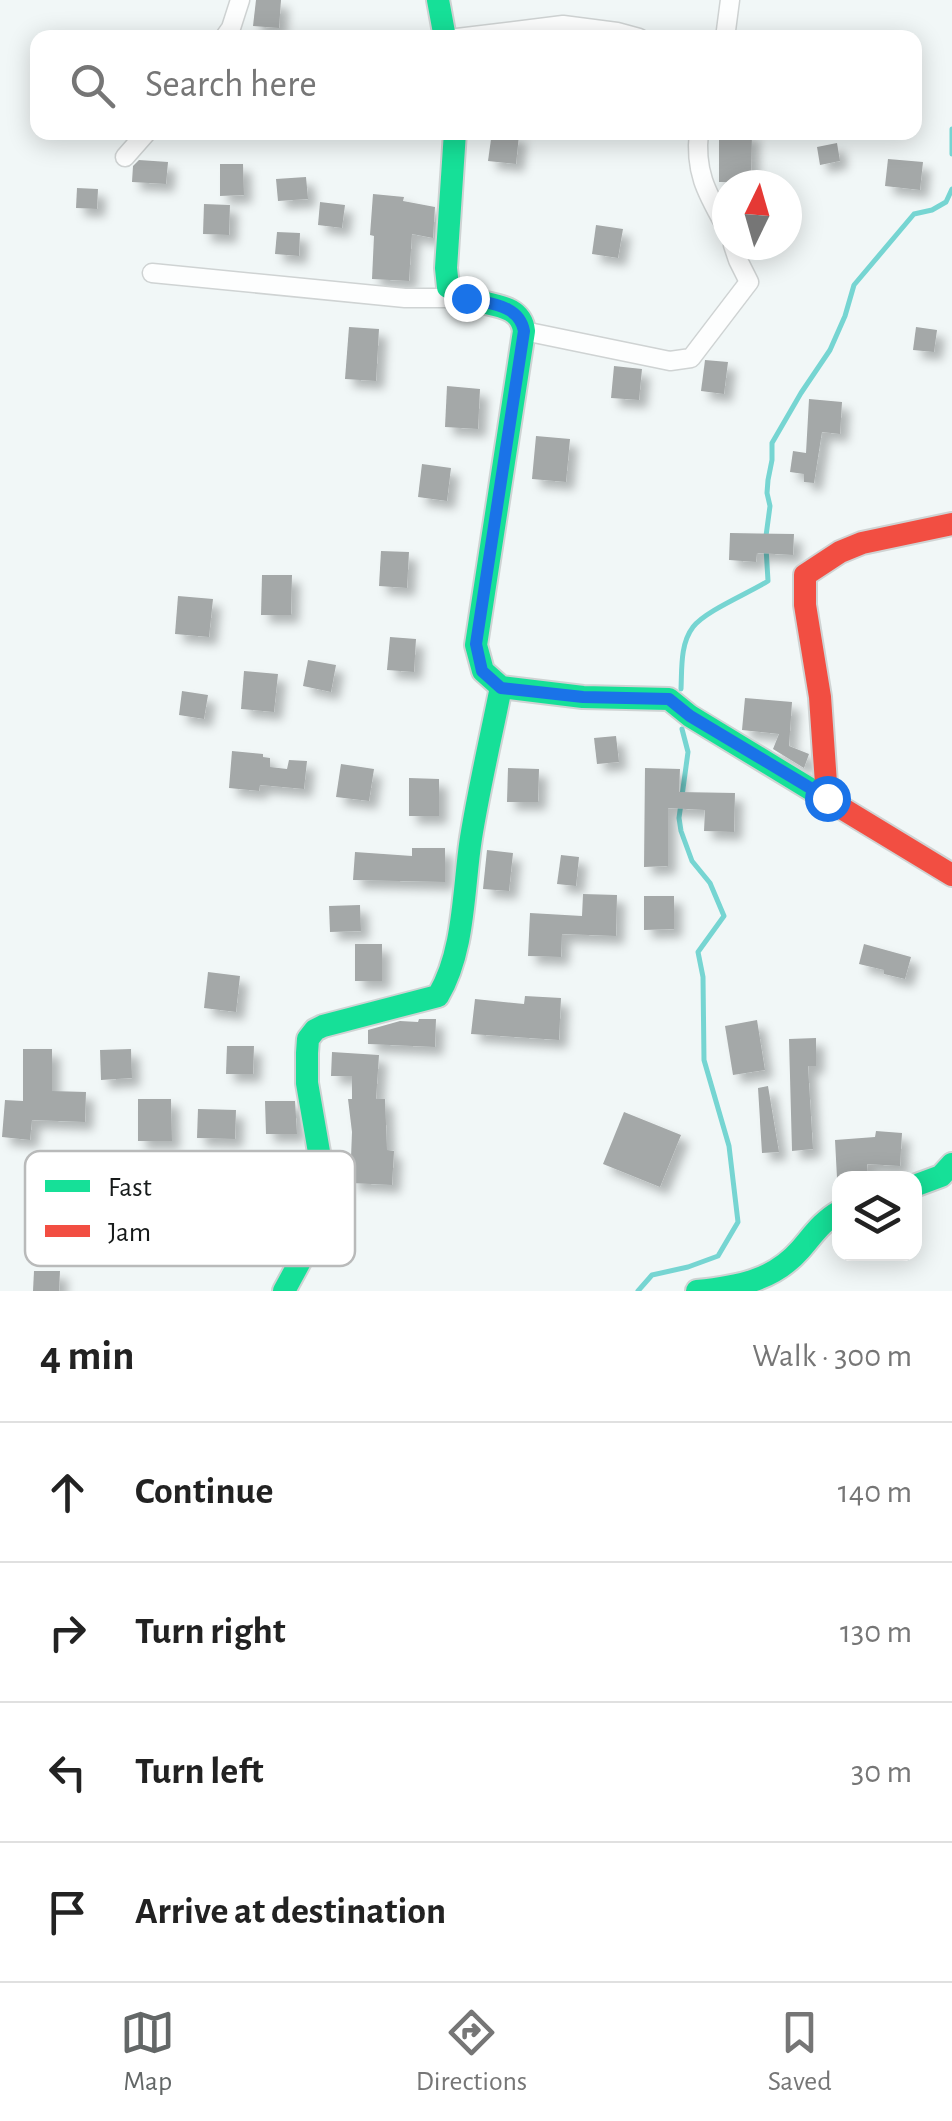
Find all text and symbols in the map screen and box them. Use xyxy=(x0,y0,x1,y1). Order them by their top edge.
search box xyxy=(30,30,922,140)
icon: search xyxy=(65,58,120,113)
text: Search here xyxy=(145,66,317,104)
north arrow xyxy=(712,170,802,260)
route end xyxy=(444,276,490,322)
route start xyxy=(805,776,851,822)
legend xyxy=(25,1151,355,1266)
map controls xyxy=(832,1171,922,1261)
button: layers xyxy=(832,1171,922,1261)
text: Fast xyxy=(108,1174,152,1202)
text: Jam xyxy=(108,1219,151,1247)
text: 4 min xyxy=(40,1335,135,1377)
text: Walk · 300 m xyxy=(752,1340,912,1372)
icon: ahead xyxy=(40,1465,95,1520)
text: Continue xyxy=(135,1473,273,1511)
text: 140 m xyxy=(838,1476,912,1508)
icon: right xyxy=(40,1605,95,1660)
text: Turn right xyxy=(135,1613,285,1651)
text: 130 m xyxy=(840,1616,912,1648)
icon: left xyxy=(40,1745,95,1800)
text: Turn left xyxy=(135,1753,263,1791)
text: 30 m xyxy=(851,1756,912,1788)
icon: arrive xyxy=(40,1885,95,1940)
text: Arrive at destination xyxy=(135,1893,446,1931)
tab: Map xyxy=(120,2005,175,2099)
tab: Directions xyxy=(416,2005,527,2099)
tab: Saved xyxy=(768,2005,832,2099)

